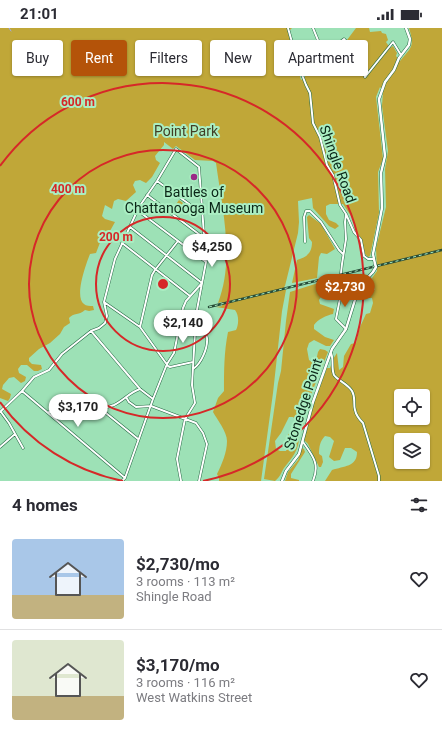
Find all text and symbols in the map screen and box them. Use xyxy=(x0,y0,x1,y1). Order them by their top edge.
text: 21:01 xyxy=(20,5,59,23)
chip: Buy xyxy=(12,40,63,76)
chip: Rent xyxy=(71,40,127,76)
chip: Filters xyxy=(135,40,202,76)
chip: New xyxy=(210,40,266,76)
chip: Apartment xyxy=(274,40,368,76)
text: 600 m xyxy=(61,95,95,109)
park label: Point Park xyxy=(154,123,219,139)
street label: Shingle Road xyxy=(317,123,359,205)
marker: Battles of Chattanooga Museum xyxy=(189,172,199,182)
text: 400 m xyxy=(51,182,85,196)
place label: Battles of Chattanooga Museum xyxy=(125,184,263,216)
text: 200 m xyxy=(99,230,133,244)
pin: $4,250 xyxy=(179,234,245,268)
text: $4,250 xyxy=(192,239,232,254)
pin: $2,730 xyxy=(312,274,378,308)
centre of rings xyxy=(156,277,170,291)
text: $2,730 xyxy=(325,279,365,294)
pin: $2,140 xyxy=(150,310,216,344)
text: $2,140 xyxy=(163,315,203,330)
street label: Stonedge Point xyxy=(281,356,325,452)
map controls xyxy=(394,389,430,469)
button: locate xyxy=(394,389,430,425)
pin: $3,170 xyxy=(45,394,111,428)
text: $3,170 xyxy=(58,399,98,414)
button: layers xyxy=(394,433,430,469)
icon: filters xyxy=(408,494,430,516)
text: 4 homes xyxy=(12,495,78,515)
text: $2,730/mo xyxy=(136,554,220,574)
icon: home xyxy=(44,555,92,603)
icon: heart xyxy=(408,568,430,590)
text: 3 rooms · 113 m² xyxy=(136,574,235,589)
text: Shingle Road xyxy=(136,589,212,604)
text: $3,170/mo xyxy=(136,655,220,675)
icon: home xyxy=(44,656,92,704)
icon: heart xyxy=(408,669,430,691)
text: 3 rooms · 116 m² xyxy=(136,675,235,690)
text: West Watkins Street xyxy=(136,690,252,705)

